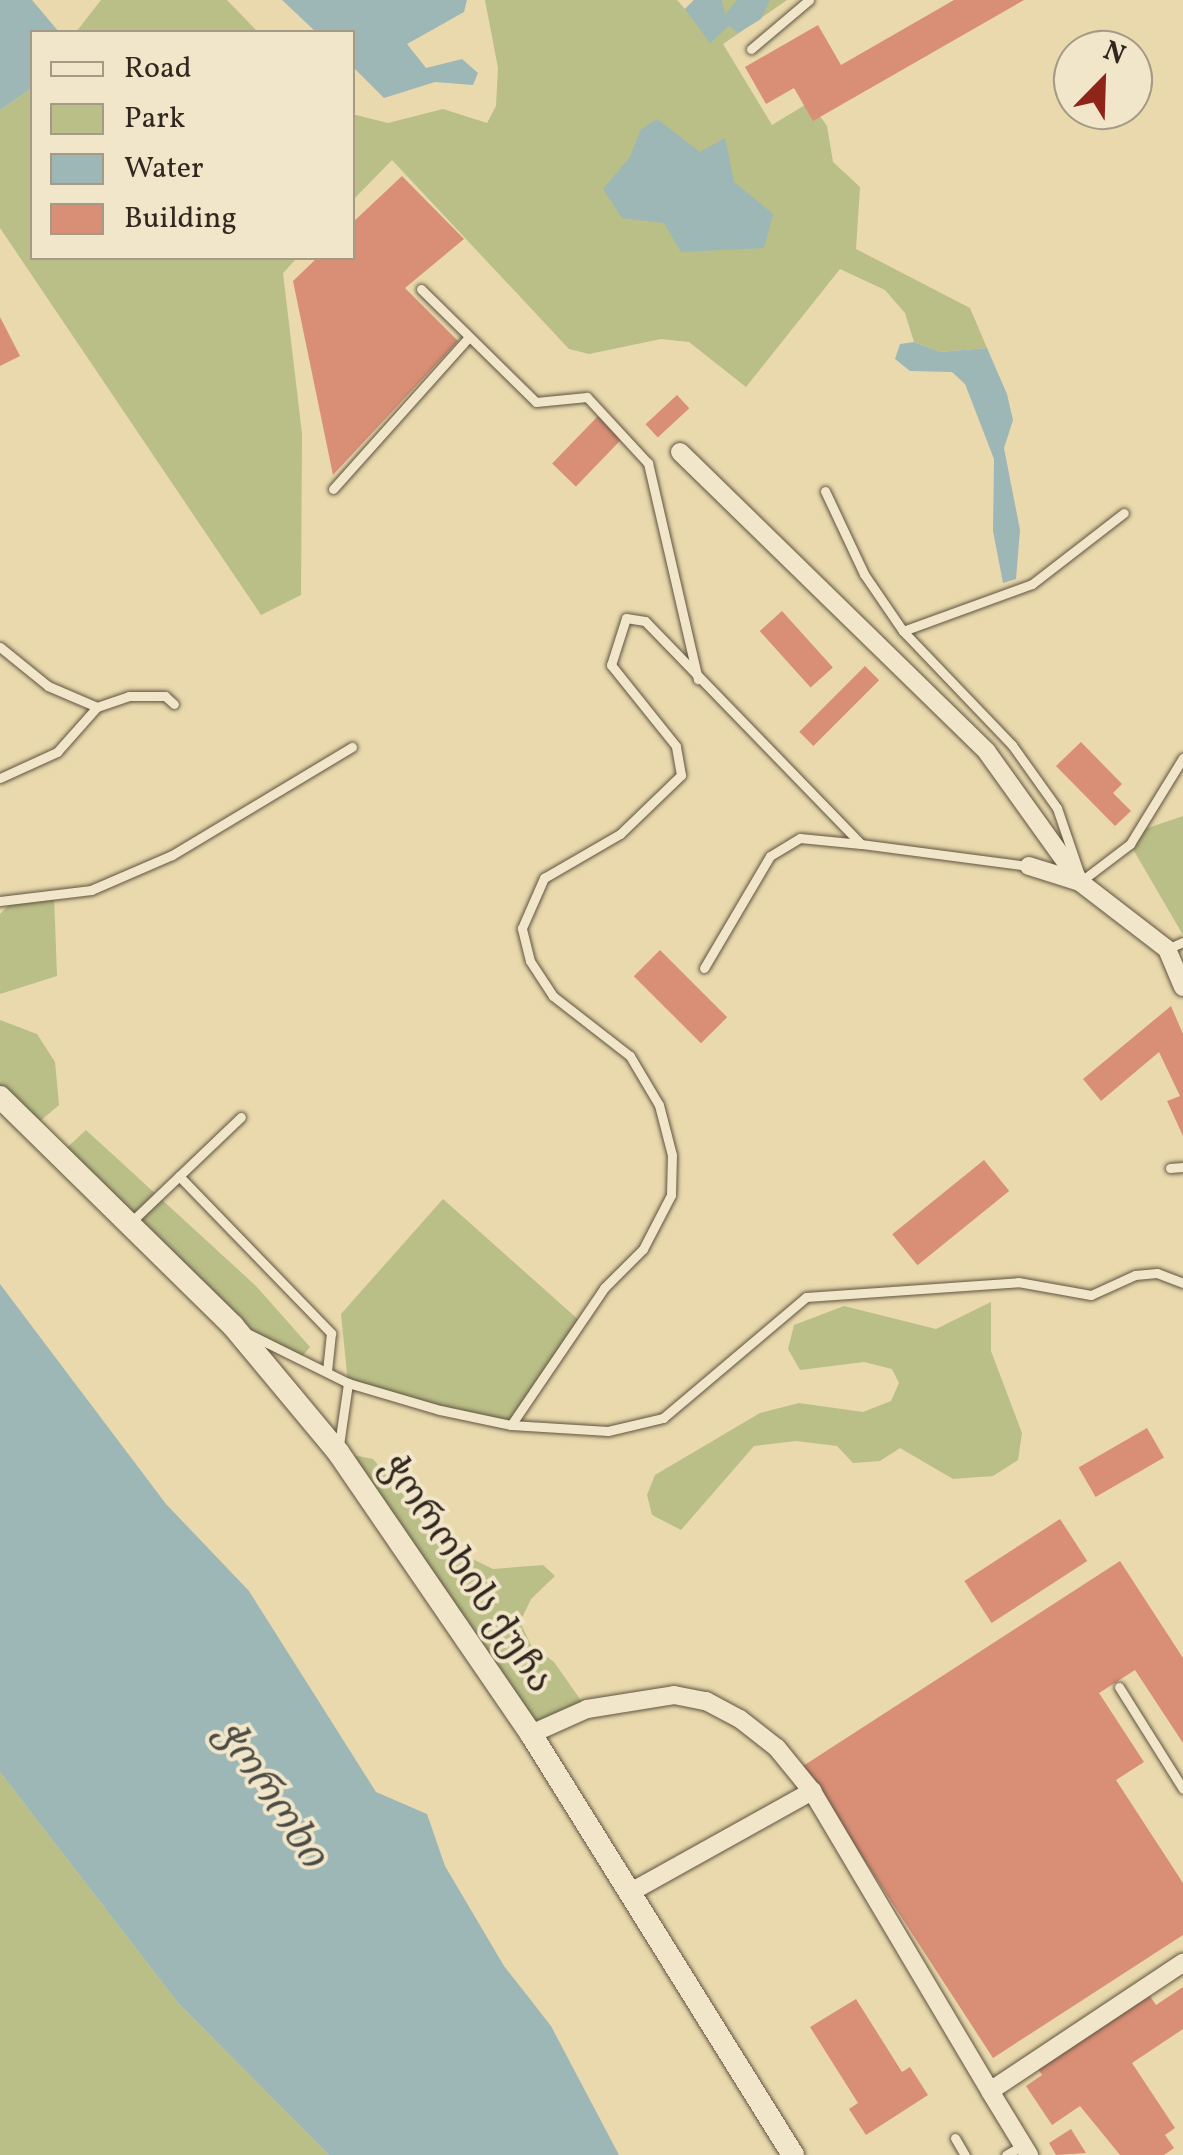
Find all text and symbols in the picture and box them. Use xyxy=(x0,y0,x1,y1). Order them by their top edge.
legend xyxy=(30,30,355,260)
north arrow xyxy=(1053,30,1153,130)
text: N xyxy=(1097,32,1131,76)
text: Road xyxy=(124,48,192,90)
text: Park xyxy=(124,98,185,140)
text: Water xyxy=(124,148,204,190)
text: Building xyxy=(124,198,237,240)
street label: ჭოროხის ქუჩა xyxy=(369,1447,561,1703)
water label: ჭოროხი xyxy=(202,1712,336,1878)

